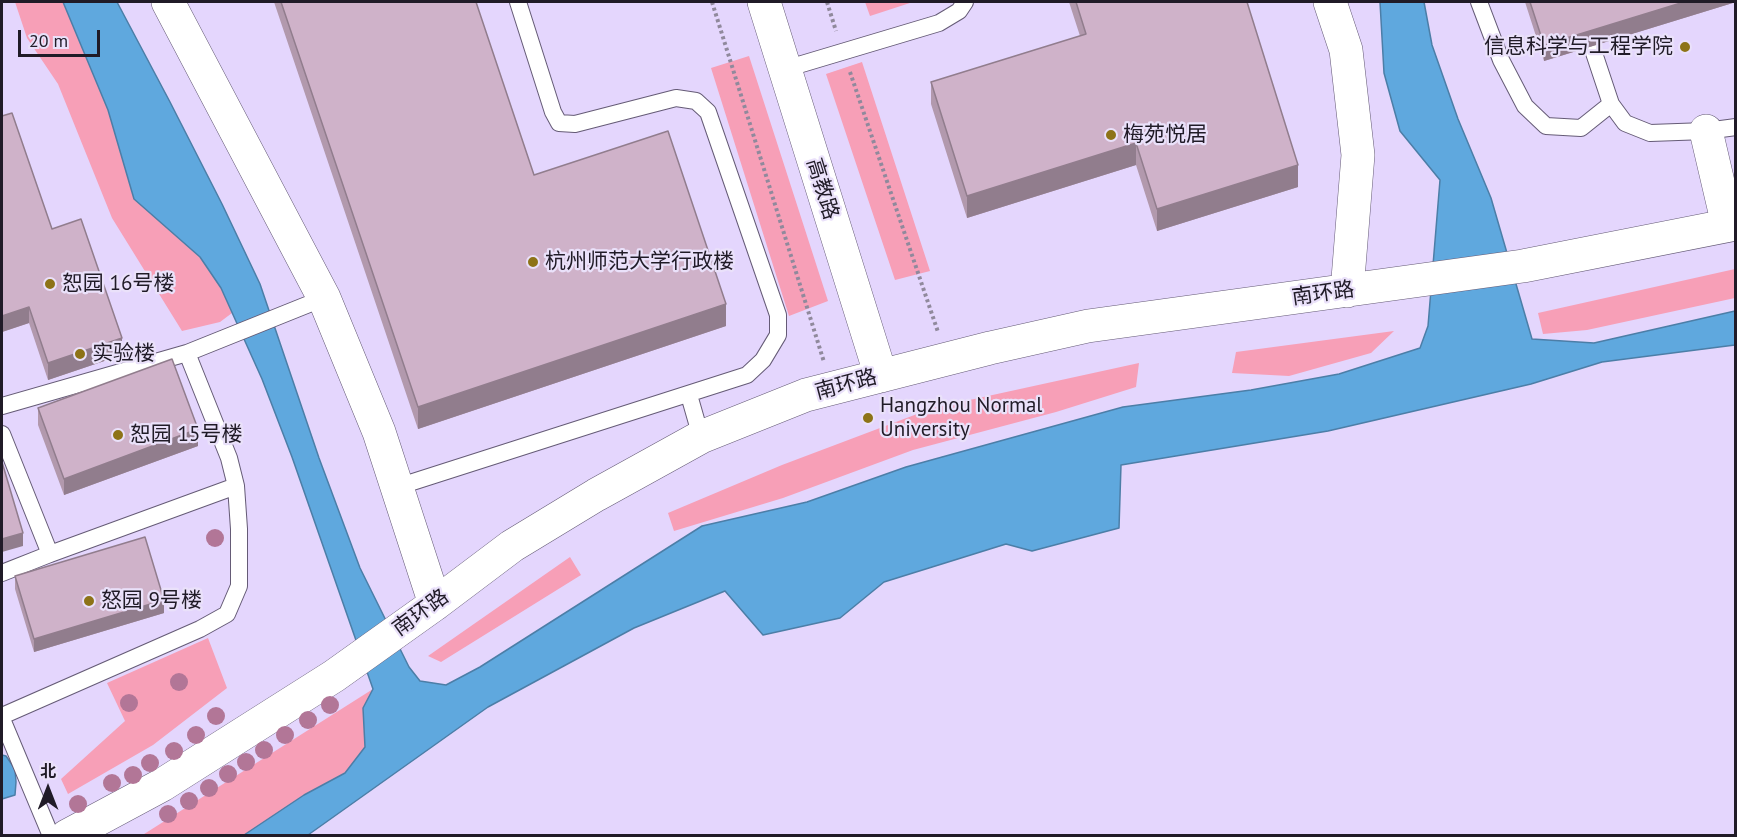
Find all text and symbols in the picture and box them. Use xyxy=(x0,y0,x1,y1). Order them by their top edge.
scale bar xyxy=(21,18,104,56)
text: 20 m xyxy=(29,29,68,52)
place label: 信息科学与工程学院 xyxy=(1484,34,1673,60)
marker: 信息科学与工程学院 xyxy=(1678,40,1692,54)
place label: 梅苑悦居 xyxy=(1123,122,1207,148)
marker: 梅苑悦居 xyxy=(1104,128,1118,142)
street label: 高教路 xyxy=(801,155,843,223)
place label: 杭州师范大学行政楼 xyxy=(545,249,734,275)
marker: 杭州师范大学行政楼 xyxy=(526,255,540,269)
place label: 恕园 16号楼 xyxy=(62,271,174,297)
marker: 恕园 16号楼 xyxy=(43,277,57,291)
street label: 南环路 xyxy=(1290,277,1356,311)
place label: 实验楼 xyxy=(92,341,155,367)
marker: 实验楼 xyxy=(73,347,87,361)
street label: 南环路 xyxy=(812,365,880,405)
place label: Hangzhou Normal University xyxy=(880,393,1042,443)
marker: Hangzhou Normal University xyxy=(861,411,875,425)
place label: 恕园 15号楼 xyxy=(130,422,242,448)
marker: 恕园 15号楼 xyxy=(111,428,125,442)
street label: 南环路 xyxy=(388,584,454,642)
place label: 怒园 9号楼 xyxy=(101,588,202,614)
marker: 怒园 9号楼 xyxy=(82,594,96,608)
north arrow xyxy=(18,759,78,819)
text: 北 xyxy=(40,761,56,781)

